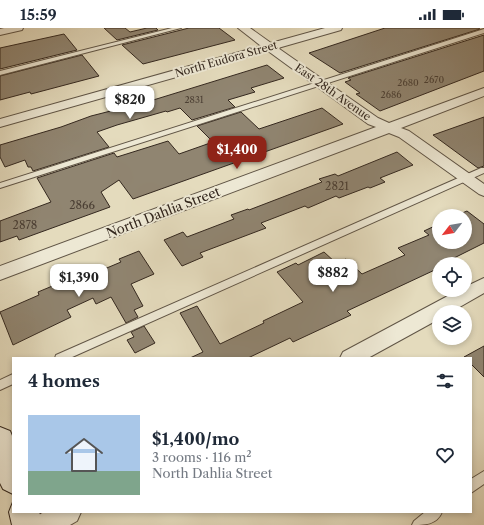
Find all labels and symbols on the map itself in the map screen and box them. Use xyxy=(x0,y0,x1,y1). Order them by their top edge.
street label: North Eudora Street xyxy=(173,38,279,80)
street label: East 28th Avenue xyxy=(292,60,374,124)
house number: 2670 xyxy=(424,74,445,85)
house number: 2680 xyxy=(397,77,419,88)
pin: $820 xyxy=(106,86,154,120)
house number: 2686 xyxy=(380,89,402,100)
house number: 2831 xyxy=(184,94,204,105)
pin: $1,400 xyxy=(204,136,270,170)
house number: 2821 xyxy=(325,179,349,193)
street label: North Dahlia Street xyxy=(104,183,222,241)
house number: 2866 xyxy=(69,198,95,212)
north arrow xyxy=(432,209,472,249)
house number: 2878 xyxy=(13,218,37,232)
pin: $882 xyxy=(309,259,357,293)
pin: $1,390 xyxy=(46,264,112,298)

